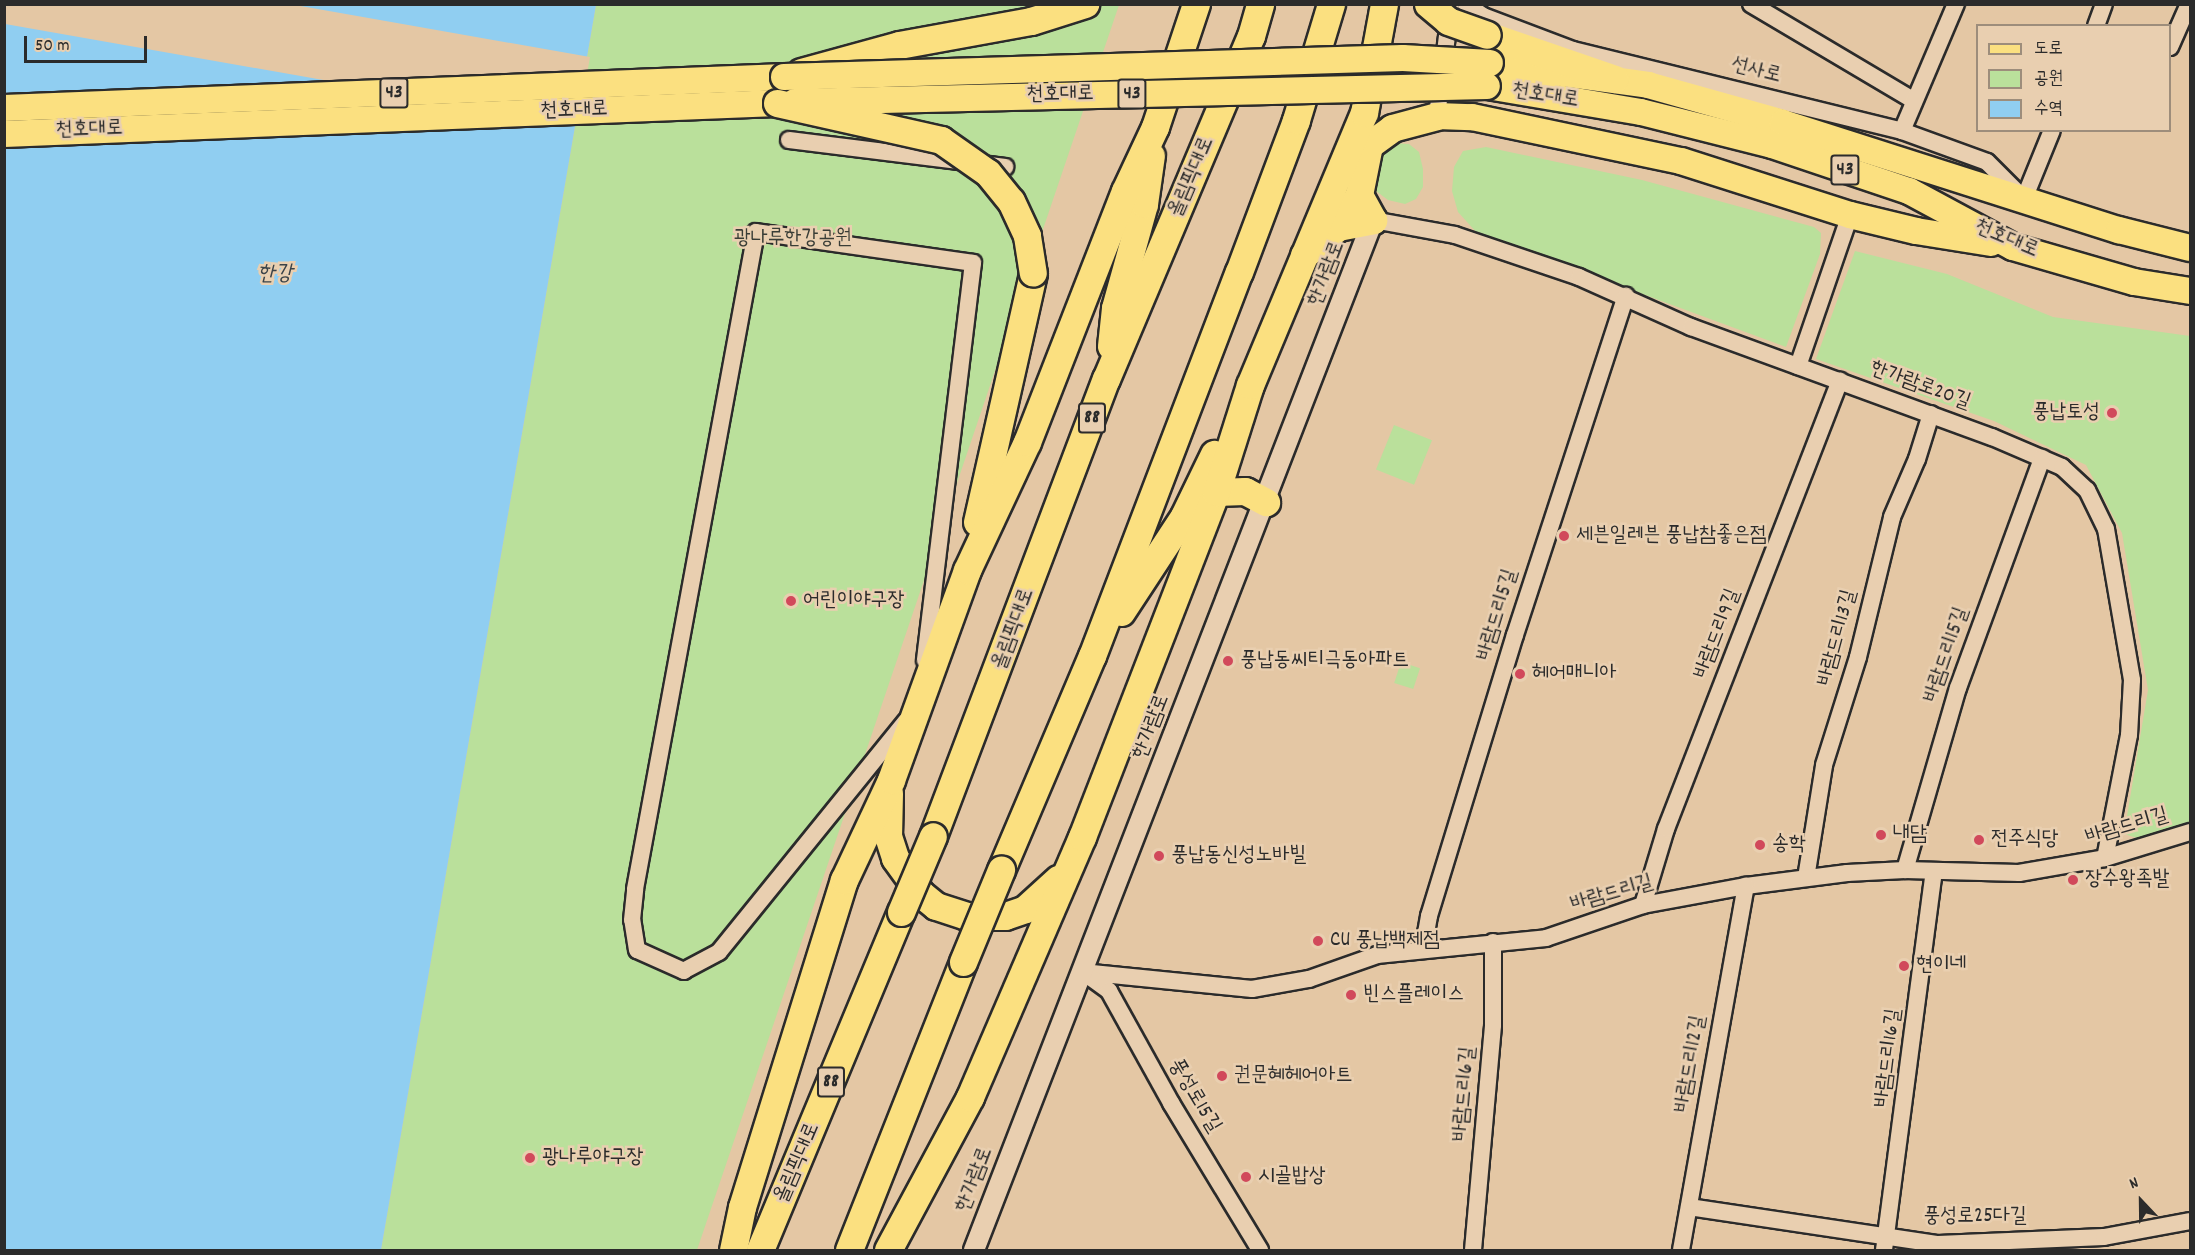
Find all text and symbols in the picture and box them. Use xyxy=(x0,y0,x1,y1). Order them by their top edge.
scale bar xyxy=(27,24,150,62)
legend xyxy=(1976,24,2171,132)
text: 50 m xyxy=(35,34,70,59)
text: 도로 xyxy=(2034,37,2063,62)
street label: 선사로 xyxy=(1728,53,1784,89)
text: 공원 xyxy=(2034,67,2063,92)
road number: 43 xyxy=(379,76,409,110)
road number: 43 xyxy=(1117,77,1147,111)
street label: 천호대로 xyxy=(1510,78,1580,114)
street label: 천호대로 xyxy=(1026,82,1094,108)
street label: 천호대로 xyxy=(540,97,608,125)
text: 수역 xyxy=(2034,97,2063,122)
street label: 천호대로 xyxy=(55,116,123,144)
street label: 올림픽대로 xyxy=(1164,133,1220,221)
road number: 43 xyxy=(1830,153,1860,187)
street label: 천호대로 xyxy=(1970,214,2042,264)
park label: 광나루한강공원 xyxy=(734,226,852,252)
street label: 한가람로 xyxy=(1303,238,1351,310)
water label: 한강 xyxy=(257,262,293,288)
street label: 한가람로20길 xyxy=(1866,356,1974,416)
place label: 풍납토성 xyxy=(2032,400,2100,426)
road number: 88 xyxy=(1077,401,1107,435)
marker: 풍납토성 xyxy=(2105,406,2119,420)
place label: 세븐일레븐 풍납참좋은점 xyxy=(1576,523,1767,549)
marker: 세븐일레븐 풍납참좋은점 xyxy=(1557,529,1571,543)
street label: 바람드리5길 xyxy=(1472,566,1524,664)
street label: 올림픽대로 xyxy=(988,585,1040,673)
street label: 바람드리9길 xyxy=(1689,586,1747,682)
street label: 바람드리13길 xyxy=(1813,587,1863,689)
place label: 어린이야구장 xyxy=(803,588,904,614)
marker: 어린이야구장 xyxy=(784,594,798,608)
street label: 바람드리15길 xyxy=(1919,604,1975,706)
place label: 풍납동씨티극동아파트 xyxy=(1240,648,1409,674)
marker: 풍납동씨티극동아파트 xyxy=(1221,654,1235,668)
place label: 헤어매니아 xyxy=(1532,661,1616,687)
marker: 헤어매니아 xyxy=(1513,667,1527,681)
street label: 한가람로 xyxy=(1128,691,1176,763)
street label: 바람드리길 xyxy=(2083,803,2171,851)
place label: 내담 xyxy=(1893,822,1927,848)
place label: 전주식당 xyxy=(1991,827,2059,853)
marker: 내담 xyxy=(1874,828,1888,842)
place label: 송학 xyxy=(1772,832,1806,858)
marker: 전주식당 xyxy=(1972,833,1986,847)
marker: 송학 xyxy=(1753,838,1767,852)
place label: 풍납동신성노바빌 xyxy=(1171,843,1306,869)
marker: 풍납동신성노바빌 xyxy=(1152,849,1166,863)
place label: 장수왕족발 xyxy=(2085,867,2169,893)
street label: 바람드리길 xyxy=(1568,870,1656,918)
marker: 장수왕족발 xyxy=(2066,873,2080,887)
place label: CU 풍납백제점 xyxy=(1330,928,1440,954)
marker: CU 풍납백제점 xyxy=(1311,934,1325,948)
place label: 현이네 xyxy=(1916,953,1967,979)
marker: 현이네 xyxy=(1897,959,1911,973)
place label: 빈스플레이스 xyxy=(1363,982,1464,1008)
marker: 빈스플레이스 xyxy=(1344,988,1358,1002)
street label: 바람드리16길 xyxy=(1870,1007,1908,1109)
street label: 바람드리12길 xyxy=(1670,1013,1712,1115)
street label: 바람드리6길 xyxy=(1448,1046,1482,1142)
street label: 풍성로15길 xyxy=(1162,1054,1226,1138)
place label: 권문혜헤어아트 xyxy=(1234,1063,1352,1089)
road number: 88 xyxy=(816,1065,846,1099)
marker: 권문혜헤어아트 xyxy=(1215,1069,1229,1083)
street label: 올림픽대로 xyxy=(770,1119,826,1207)
street label: 한가람로 xyxy=(951,1144,999,1216)
place label: 광나루야구장 xyxy=(542,1145,643,1171)
marker: 광나루야구장 xyxy=(523,1151,537,1165)
place label: 시골밥상 xyxy=(1258,1164,1326,1190)
marker: 시골밥상 xyxy=(1239,1170,1253,1184)
north arrow xyxy=(2111,1171,2171,1231)
text: N xyxy=(2126,1172,2142,1196)
street label: 풍성로25다길 xyxy=(1923,1204,2027,1230)

